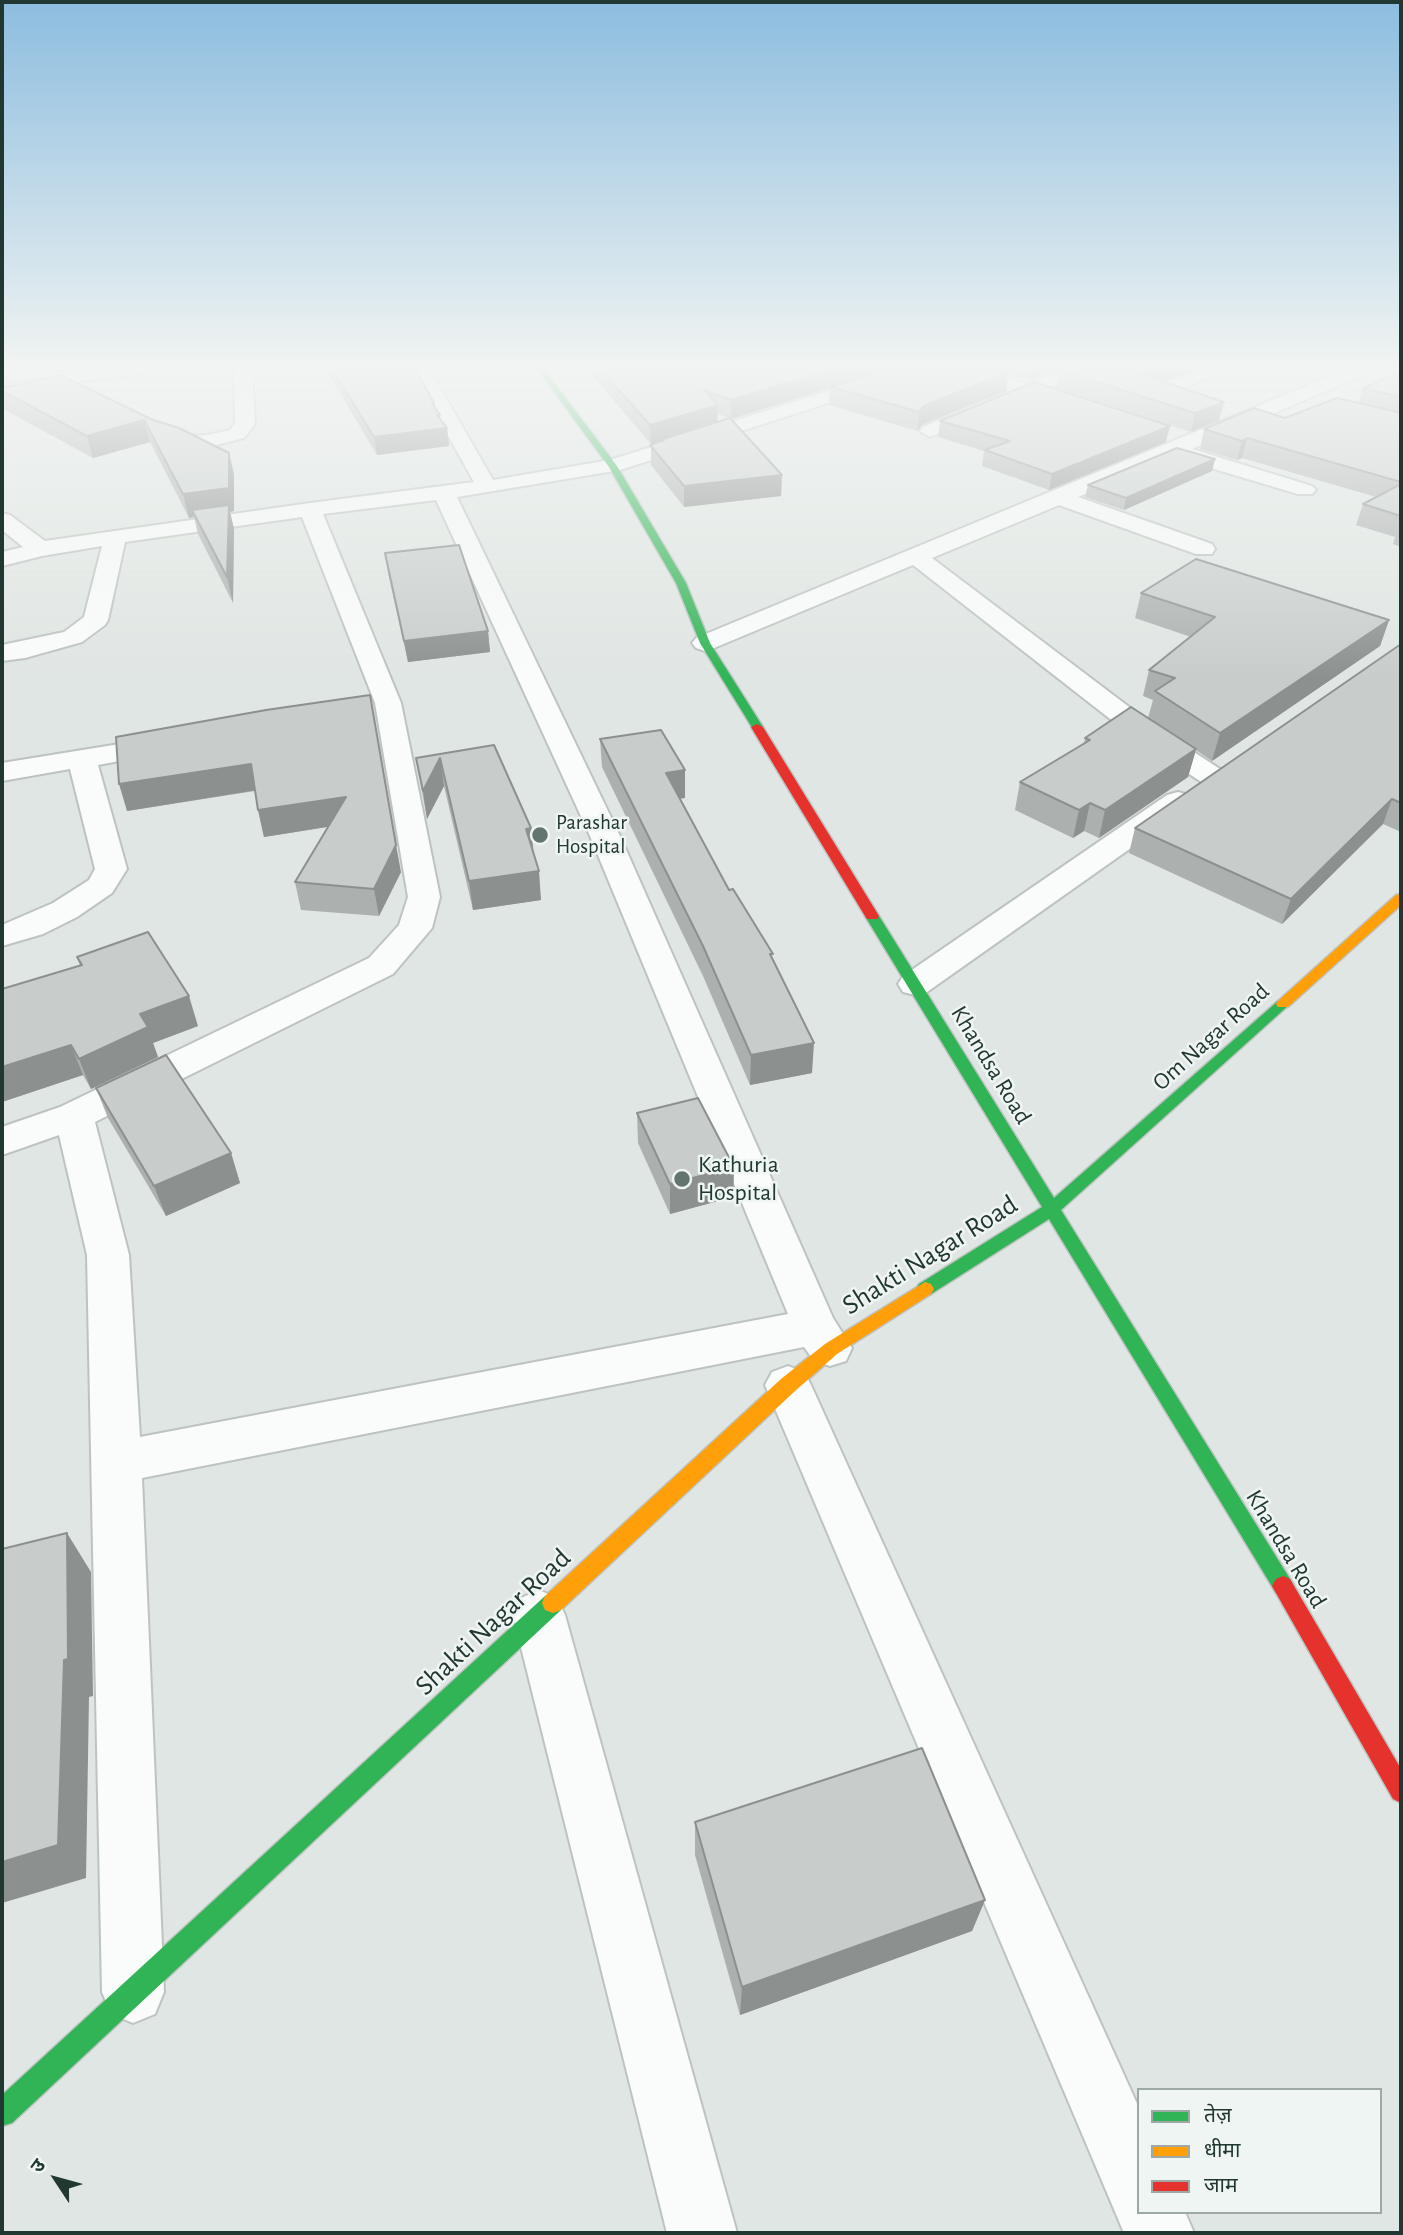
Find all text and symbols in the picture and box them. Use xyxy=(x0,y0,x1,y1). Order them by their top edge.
place label: Parashar Hospital xyxy=(556,810,627,860)
marker: Parashar Hospital xyxy=(530,825,550,845)
street label: Om Nagar Road xyxy=(1147,977,1275,1097)
street label: Khandsa Road xyxy=(944,1001,1038,1129)
place label: Kathuria Hospital xyxy=(698,1151,779,1207)
marker: Kathuria Hospital xyxy=(672,1169,692,1189)
street label: Shakti Nagar Road xyxy=(836,1188,1024,1322)
street label: Khandsa Road xyxy=(1239,1485,1333,1613)
street label: Shakti Nagar Road xyxy=(408,1541,578,1703)
legend xyxy=(1137,2088,1382,2214)
text: तेज़ xyxy=(1204,2105,1232,2126)
text: धीमा xyxy=(1204,2140,1240,2161)
north arrow xyxy=(21,2144,91,2214)
text: उ xyxy=(28,2156,50,2176)
text: जाम xyxy=(1204,2175,1238,2196)

